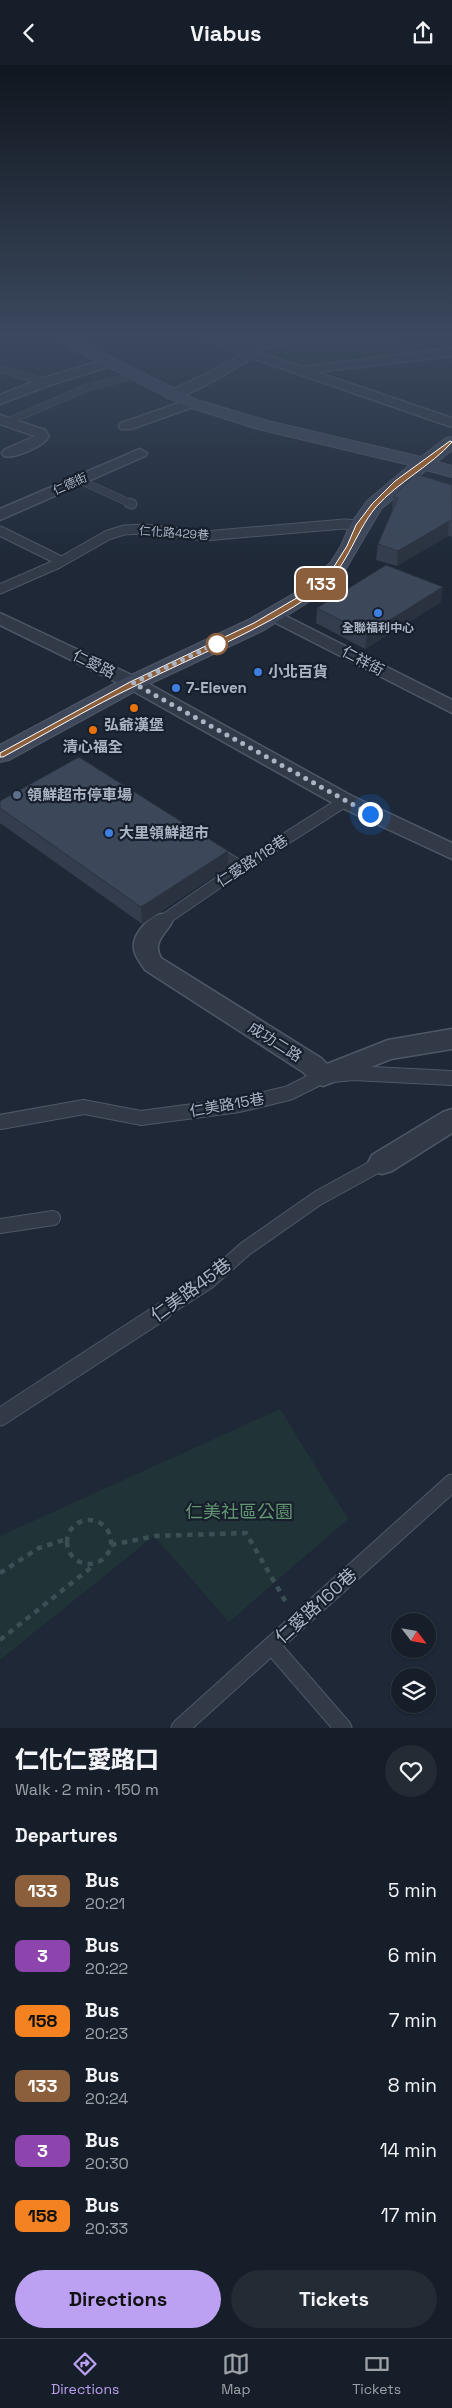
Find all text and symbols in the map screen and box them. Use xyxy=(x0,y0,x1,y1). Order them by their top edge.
icon: back xyxy=(15,19,43,47)
text: Viabus xyxy=(190,19,262,47)
icon: share xyxy=(409,19,437,47)
street label: 仁德街 xyxy=(50,469,90,499)
street label: 仁化路429巷 xyxy=(138,523,210,543)
line badge: 133 xyxy=(292,568,350,600)
text: 133 xyxy=(306,572,336,595)
marker: 全聯福利中心 xyxy=(372,607,384,619)
place label: 全聯福利中心 xyxy=(342,620,414,636)
unlabelled marker xyxy=(206,633,228,655)
street label: 仁祥街 xyxy=(339,642,388,680)
street label: 仁愛路 xyxy=(70,645,119,682)
place label: 小北百貨 xyxy=(268,662,328,681)
marker: 小北百貨 xyxy=(252,666,264,678)
place label: 7-Eleven xyxy=(186,678,247,697)
marker: 7-Eleven xyxy=(170,682,182,694)
marker: 弘爺漢堡 xyxy=(128,702,140,714)
place label: 弘爺漢堡 xyxy=(104,715,164,734)
marker: 清心福全 xyxy=(87,724,99,736)
place label: 清心福全 xyxy=(63,737,123,756)
place label: 領鮮超市停車場 xyxy=(27,785,132,804)
marker: 領鮮超市停車場 xyxy=(11,789,23,801)
your location xyxy=(358,802,383,827)
place label: 大里領鮮超市 xyxy=(119,823,209,842)
marker: 大里領鮮超市 xyxy=(103,827,115,839)
street label: 仁愛路118巷 xyxy=(212,830,291,891)
street label: 成功二路 xyxy=(245,1018,306,1066)
street label: 仁美路15巷 xyxy=(188,1089,266,1120)
street label: 仁美路45巷 xyxy=(146,1253,236,1327)
park label: 仁美社區公園 xyxy=(185,1500,293,1523)
street label: 仁愛路160巷 xyxy=(270,1563,361,1648)
north arrow xyxy=(391,1613,436,1657)
map controls xyxy=(391,1613,436,1713)
button: layers xyxy=(391,1668,436,1713)
text: 仁化仁愛路口 xyxy=(15,1744,159,1775)
button: heart xyxy=(385,1745,437,1797)
text: Walk · 2 min · 150 m xyxy=(15,1779,159,1800)
text: Departures xyxy=(15,1823,118,1848)
text: Bus xyxy=(85,1868,119,1893)
text: 5 min xyxy=(388,1878,437,1903)
text: 133 xyxy=(27,1879,58,1902)
text: 20:21 xyxy=(85,1893,125,1914)
text: Bus xyxy=(85,1933,119,1958)
text: 6 min xyxy=(388,1943,437,1968)
text: 3 xyxy=(37,1944,48,1967)
text: 20:22 xyxy=(85,1958,128,1979)
text: Bus xyxy=(85,1998,119,2023)
text: 7 min xyxy=(389,2008,437,2033)
text: 158 xyxy=(28,2009,57,2032)
text: 20:23 xyxy=(85,2023,128,2044)
text: Bus xyxy=(85,2063,119,2088)
text: 8 min xyxy=(388,2073,437,2098)
text: 133 xyxy=(27,2074,58,2097)
text: 20:24 xyxy=(85,2088,128,2109)
text: Bus xyxy=(85,2128,119,2153)
text: 14 min xyxy=(380,2138,437,2163)
text: 3 xyxy=(37,2139,48,2162)
text: 20:30 xyxy=(85,2153,129,2174)
text: Bus xyxy=(85,2193,119,2218)
text: 17 min xyxy=(381,2203,437,2228)
text: 158 xyxy=(28,2204,57,2227)
text: 20:33 xyxy=(85,2218,128,2239)
button: Directions xyxy=(15,2270,221,2328)
button: Tickets xyxy=(231,2270,437,2328)
tab: Directions xyxy=(51,2350,119,2398)
tab: Map xyxy=(221,2350,250,2398)
tab: Tickets xyxy=(352,2350,401,2398)

